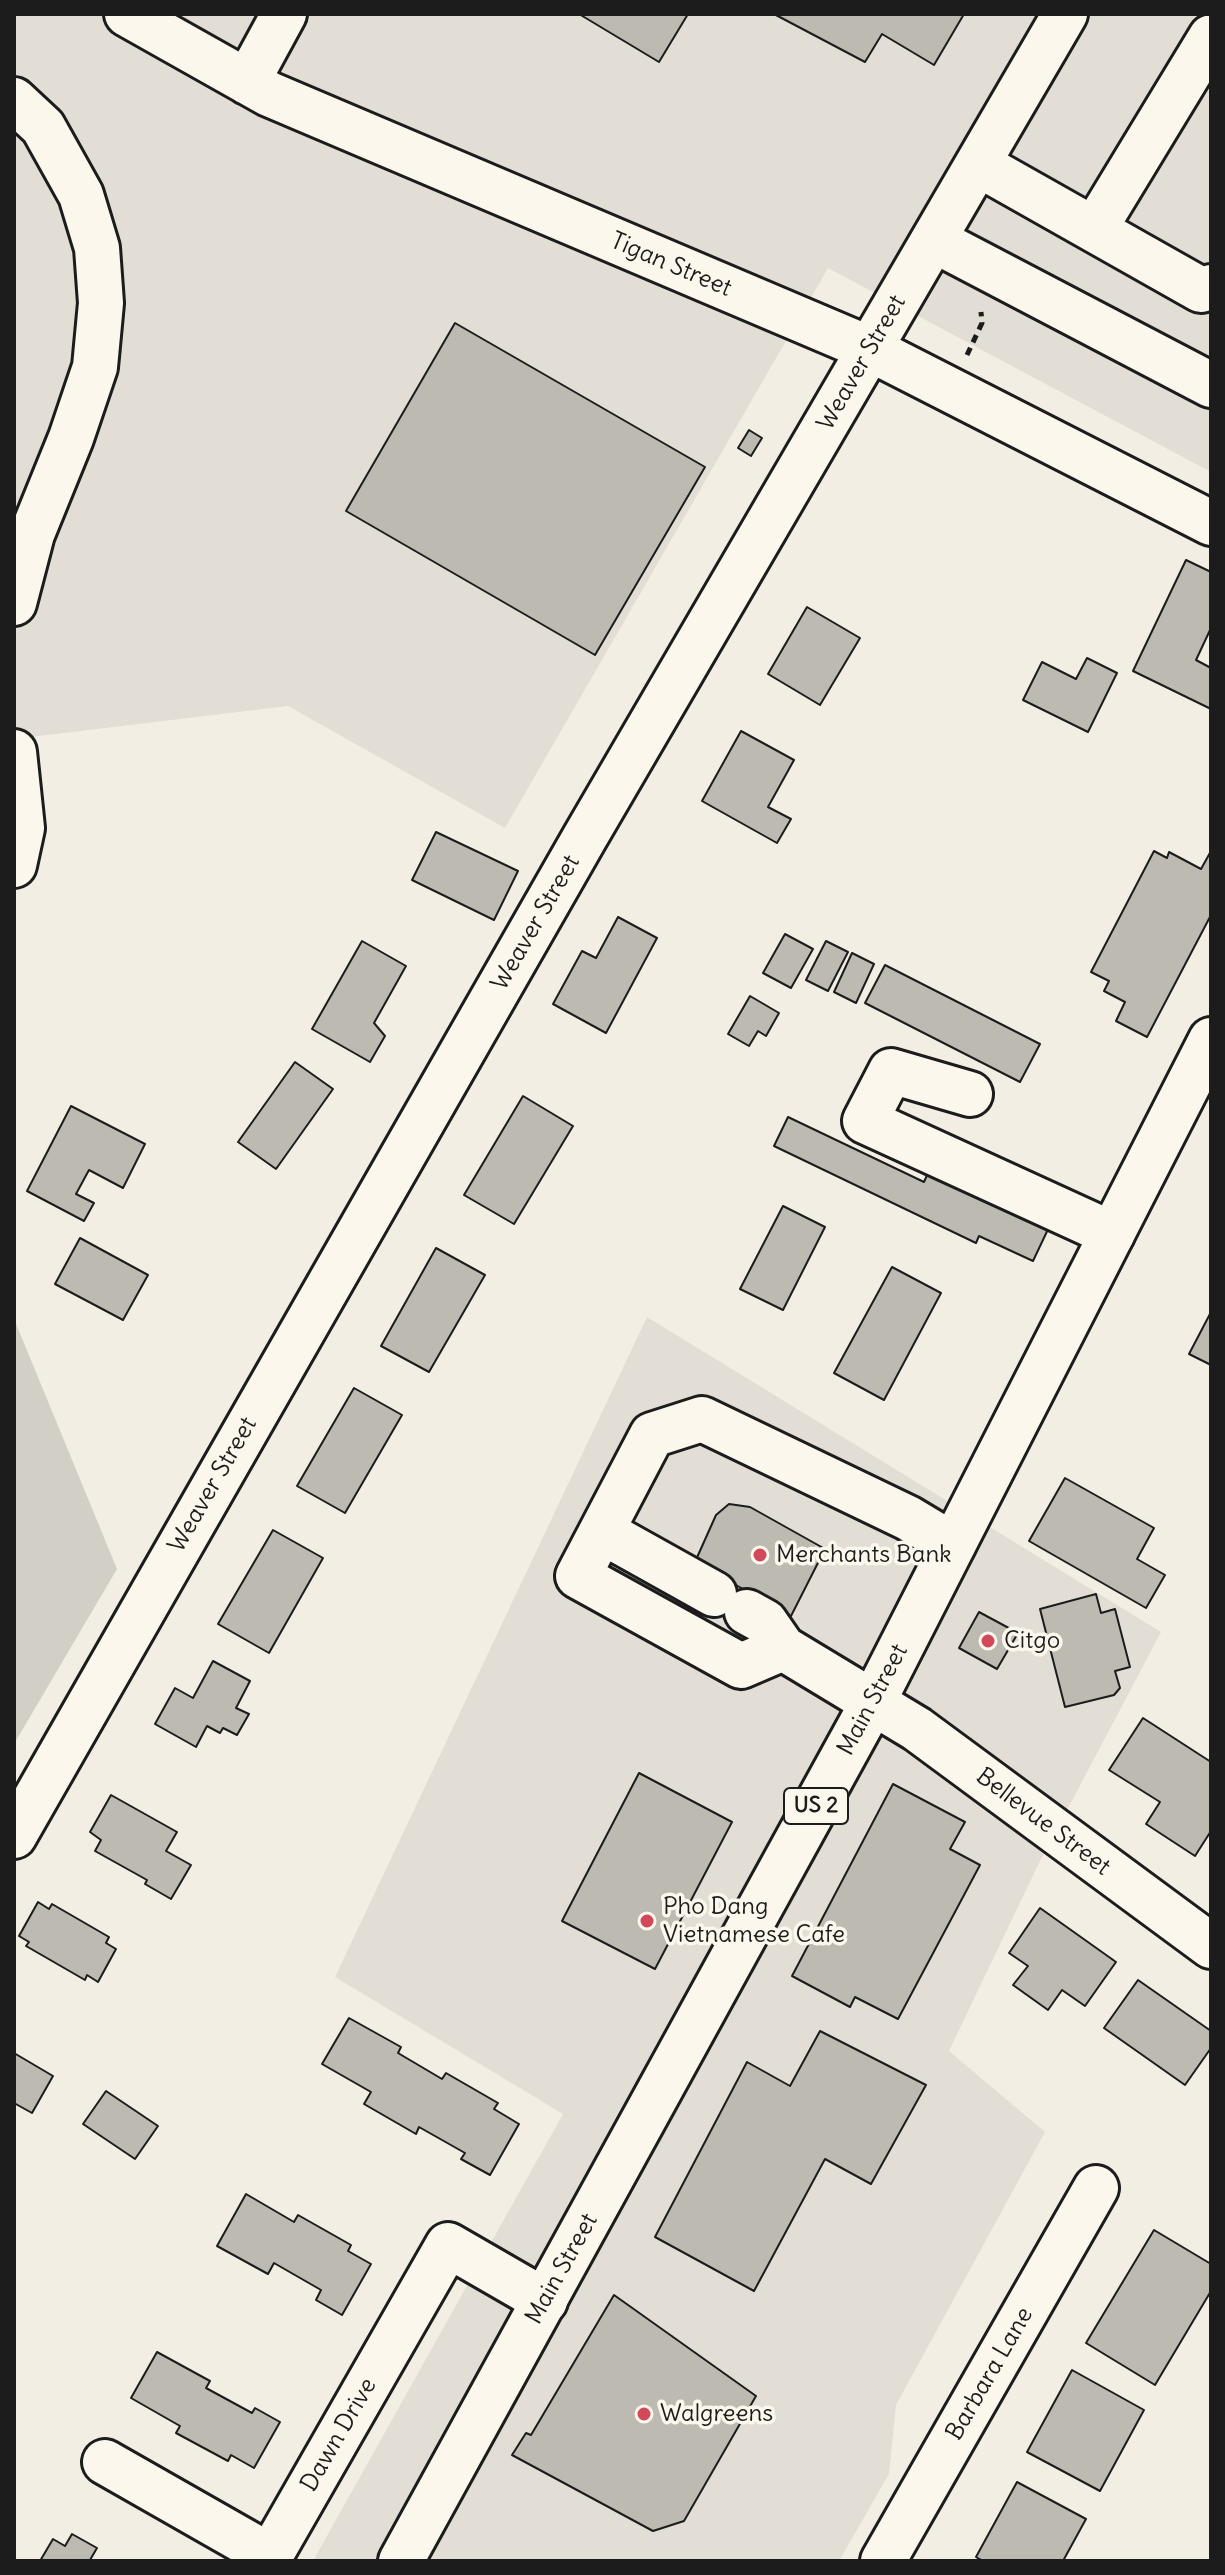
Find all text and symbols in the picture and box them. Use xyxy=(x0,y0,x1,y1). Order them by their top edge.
street label: Tigan Street xyxy=(606,227,736,303)
street label: Weaver Street xyxy=(812,290,912,436)
street label: Weaver Street xyxy=(486,850,586,996)
street label: Weaver Street xyxy=(163,1412,263,1558)
place label: Merchants Bank xyxy=(776,1541,952,1569)
marker: Merchants Bank xyxy=(751,1546,769,1564)
place label: Citgo xyxy=(1004,1627,1060,1655)
marker: Citgo xyxy=(979,1632,997,1650)
street label: Main Street xyxy=(832,1639,914,1761)
street label: Bellevue Street xyxy=(970,1762,1116,1882)
road number: US 2 xyxy=(784,1788,848,1824)
place label: Pho Dang Vietnamese Cafe xyxy=(663,1893,845,1949)
marker: Pho Dang Vietnamese Cafe xyxy=(638,1912,656,1930)
street label: Main Street xyxy=(520,2209,604,2329)
street label: Barbara Lane xyxy=(940,2302,1040,2446)
street label: Dawn Drive xyxy=(295,2373,383,2497)
place label: Walgreens xyxy=(660,2400,773,2428)
marker: Walgreens xyxy=(635,2405,653,2423)

